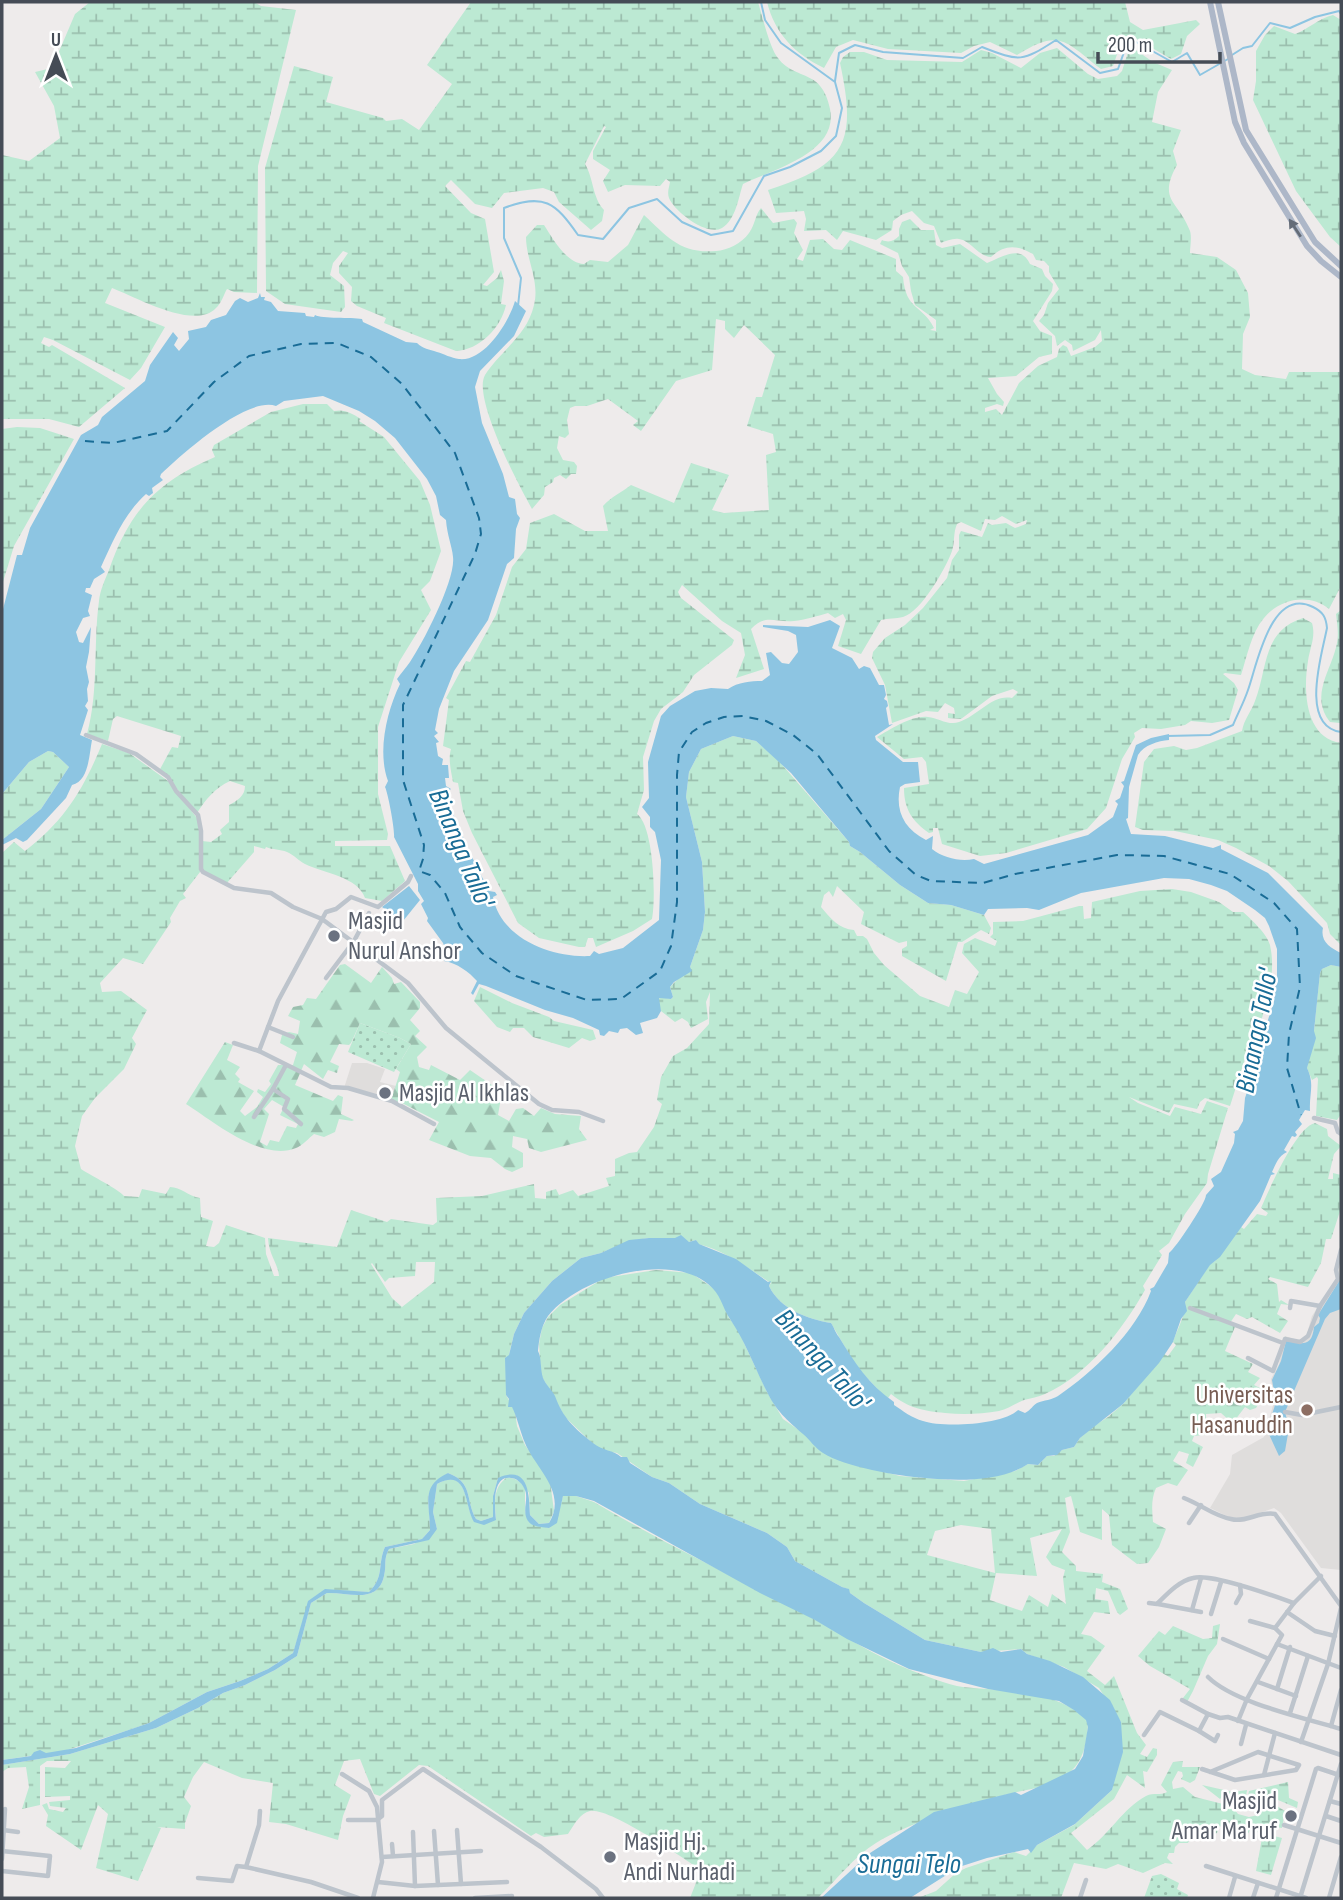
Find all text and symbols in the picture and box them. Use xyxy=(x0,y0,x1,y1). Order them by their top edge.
north arrow xyxy=(21,21,91,91)
scale bar xyxy=(1098,21,1220,65)
text: U xyxy=(51,29,61,52)
text: 200 m xyxy=(1108,33,1152,58)
one-way arrow xyxy=(1288,219,1302,237)
water label: Binanga Tallo' xyxy=(421,784,501,914)
place label: Masjid Nurul Anshor xyxy=(348,906,461,967)
marker: Masjid Nurul Anshor xyxy=(326,928,342,944)
water label: Binanga Tallo' xyxy=(1229,964,1286,1096)
place label: Masjid Al Ikhlas xyxy=(399,1078,529,1109)
marker: Masjid Al Ikhlas xyxy=(377,1085,393,1101)
water label: Binanga Tallo' xyxy=(768,1302,877,1419)
place label: Universitas Hasanuddin xyxy=(1191,1380,1293,1441)
marker: Universitas Hasanuddin xyxy=(1299,1402,1315,1418)
place label: Masjid Amar Ma'ruf xyxy=(1171,1786,1277,1847)
marker: Masjid Amar Ma'ruf xyxy=(1283,1808,1299,1824)
place label: Masjid Hj. Andi Nurhadi xyxy=(623,1827,735,1888)
water label: Sungai Telo xyxy=(857,1848,962,1881)
marker: Masjid Hj. Andi Nurhadi xyxy=(602,1849,618,1865)

